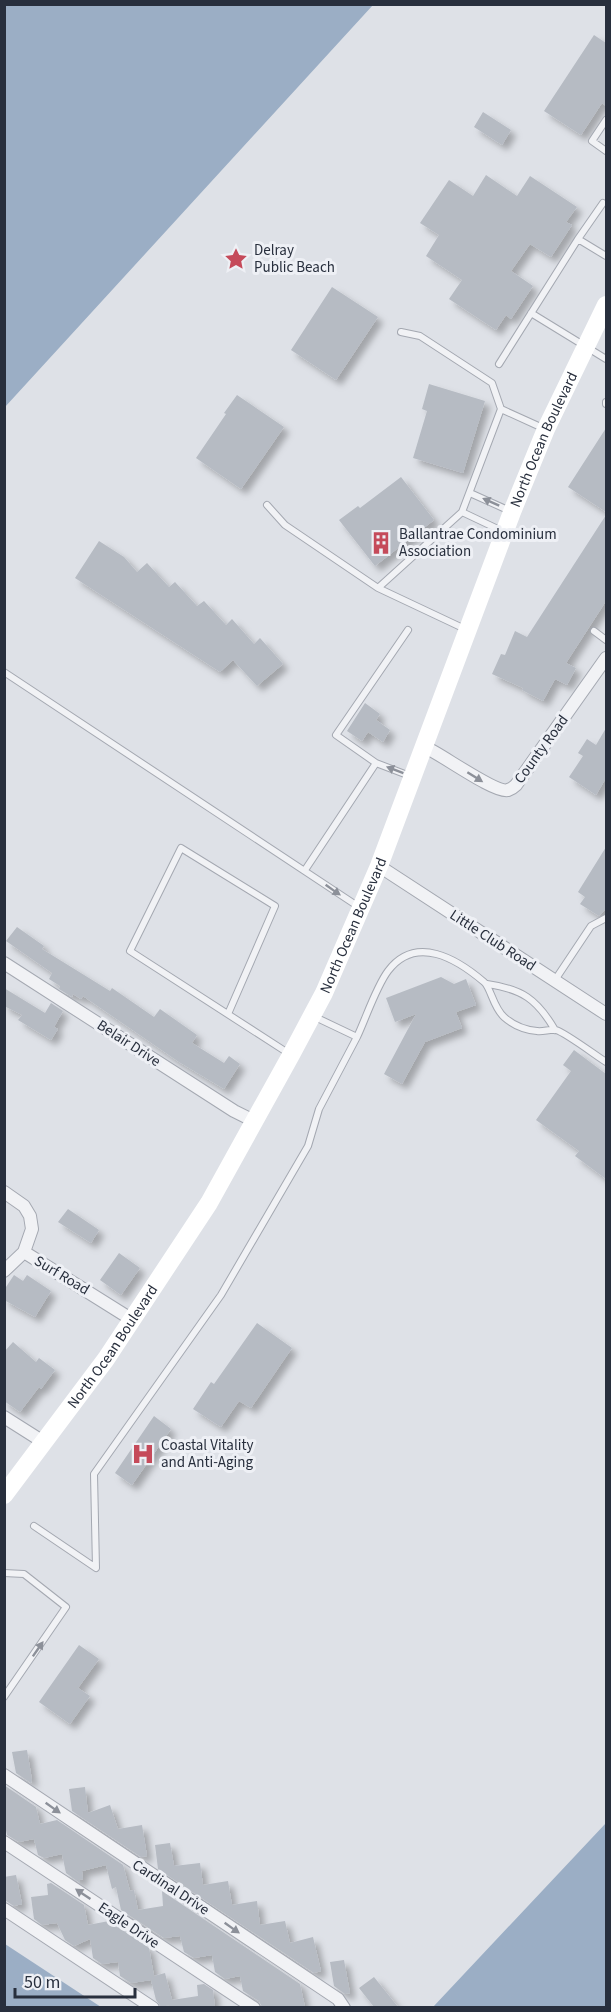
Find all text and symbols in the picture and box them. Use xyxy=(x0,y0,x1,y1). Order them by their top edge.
place label: Delray Public Beach xyxy=(254,240,335,278)
place icon: Delray Public Beach xyxy=(223,246,249,272)
street label: North Ocean Boulevard xyxy=(505,368,583,511)
one-way arrow xyxy=(482,498,499,507)
place label: Ballantrae Condominium Association xyxy=(399,524,557,562)
building icon: Ballantrae Condominium Association xyxy=(368,530,394,556)
street label: County Road xyxy=(509,711,574,788)
one-way arrow xyxy=(386,765,404,774)
one-way arrow xyxy=(467,771,483,782)
street label: North Ocean Boulevard xyxy=(315,855,392,997)
one-way arrow xyxy=(324,884,340,896)
street label: Little Club Road xyxy=(445,905,540,976)
street label: Belair Drive xyxy=(93,1015,165,1072)
street label: Surf Road xyxy=(30,1251,93,1300)
street label: North Ocean Boulevard xyxy=(63,1281,163,1413)
place label: Coastal Vitality and Anti-Aging xyxy=(161,1435,254,1473)
hospital icon: Coastal Vitality and Anti-Aging xyxy=(130,1441,156,1467)
one-way arrow xyxy=(32,1642,44,1658)
one-way arrow xyxy=(44,1802,60,1814)
street label: Cardinal Drive xyxy=(128,1855,213,1920)
one-way arrow xyxy=(75,1888,91,1900)
street label: Eagle Drive xyxy=(94,1897,164,1954)
one-way arrow xyxy=(224,1922,240,1934)
scale bar xyxy=(15,1961,135,1999)
text: 50 m xyxy=(24,1970,60,1995)

